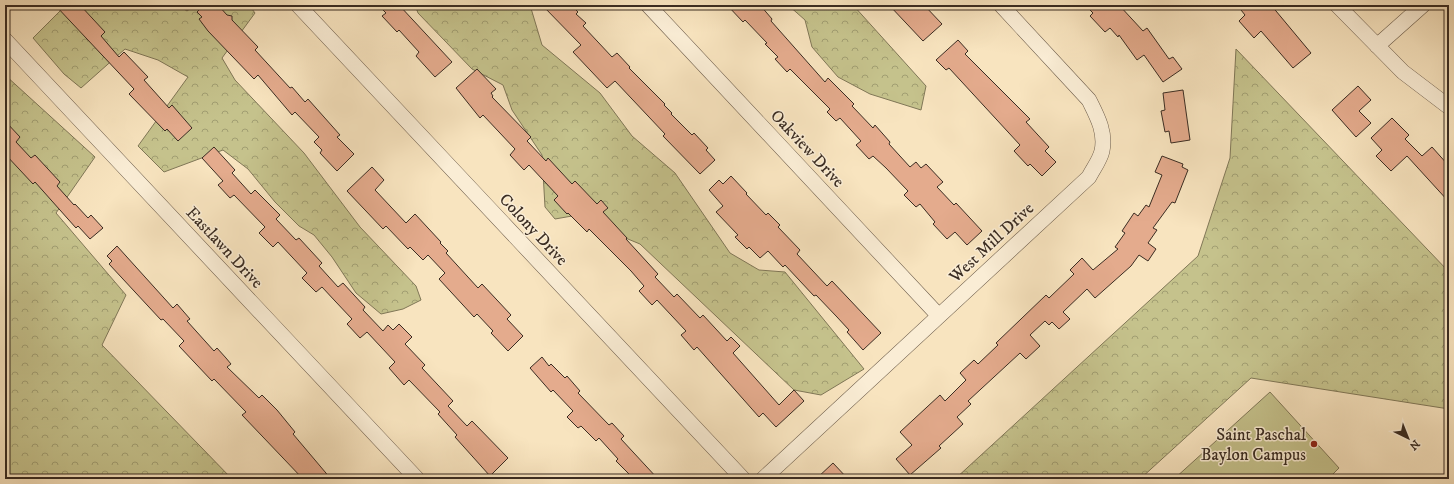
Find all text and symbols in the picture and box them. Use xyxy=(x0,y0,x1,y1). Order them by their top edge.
street label: Oakview Drive xyxy=(765,105,849,192)
street label: Colony Drive xyxy=(494,189,572,271)
street label: West Mill Drive xyxy=(944,198,1039,288)
street label: Eastlawn Drive xyxy=(181,202,268,293)
north arrow xyxy=(1388,418,1428,458)
place label: Saint Paschal Baylon Campus xyxy=(1201,424,1306,466)
text: N xyxy=(1406,436,1422,453)
marker: Saint Paschal Baylon Campus xyxy=(1309,439,1319,449)

